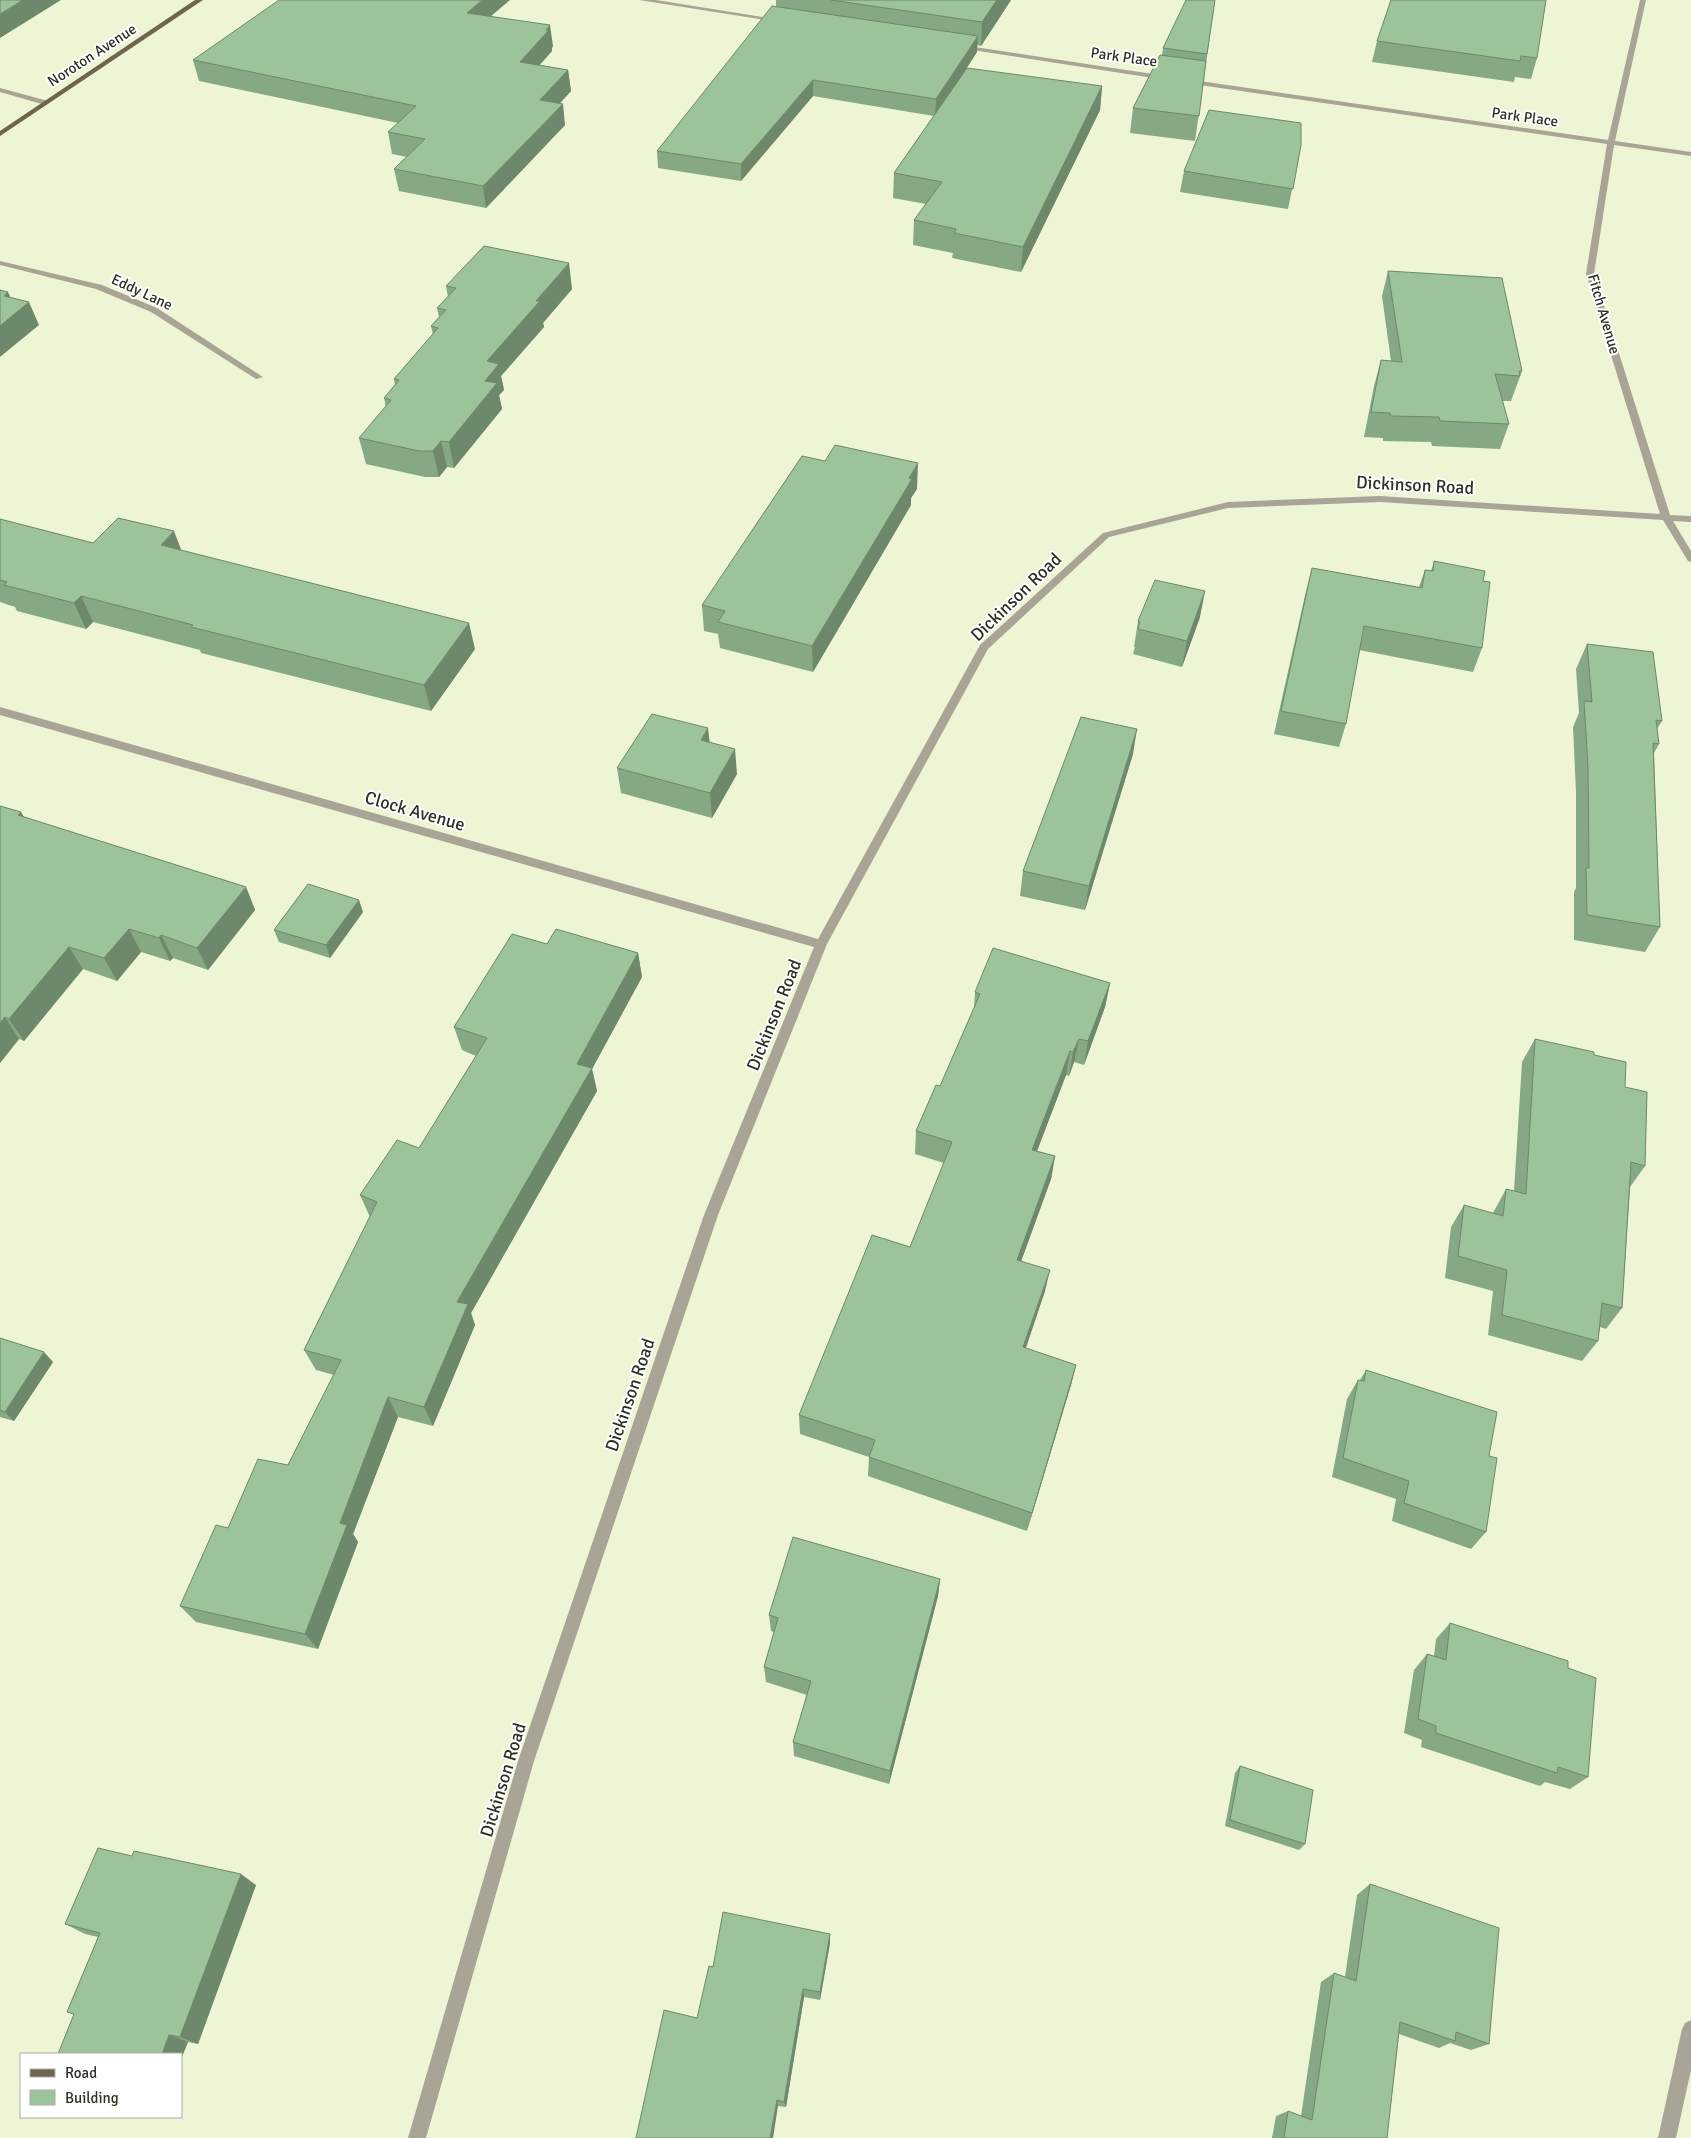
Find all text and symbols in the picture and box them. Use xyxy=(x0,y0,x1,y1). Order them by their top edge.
street label: Noroton Avenue xyxy=(44,20,140,90)
street label: Park Place xyxy=(1090,43,1158,71)
street label: Park Place xyxy=(1491,103,1559,131)
street label: Eddy Lane xyxy=(109,270,175,314)
street label: Fitch Avenue xyxy=(1584,272,1624,356)
street label: Dickinson Road xyxy=(1355,471,1475,499)
street label: Dickinson Road xyxy=(966,548,1066,646)
street label: Clock Avenue xyxy=(362,786,468,836)
street label: Dickinson Road xyxy=(742,956,806,1074)
street label: Dickinson Road xyxy=(600,1336,660,1454)
street label: Dickinson Road xyxy=(475,1720,531,1840)
legend xyxy=(20,2053,182,2118)
text: Road xyxy=(65,2064,97,2082)
text: Building xyxy=(65,2089,119,2107)

